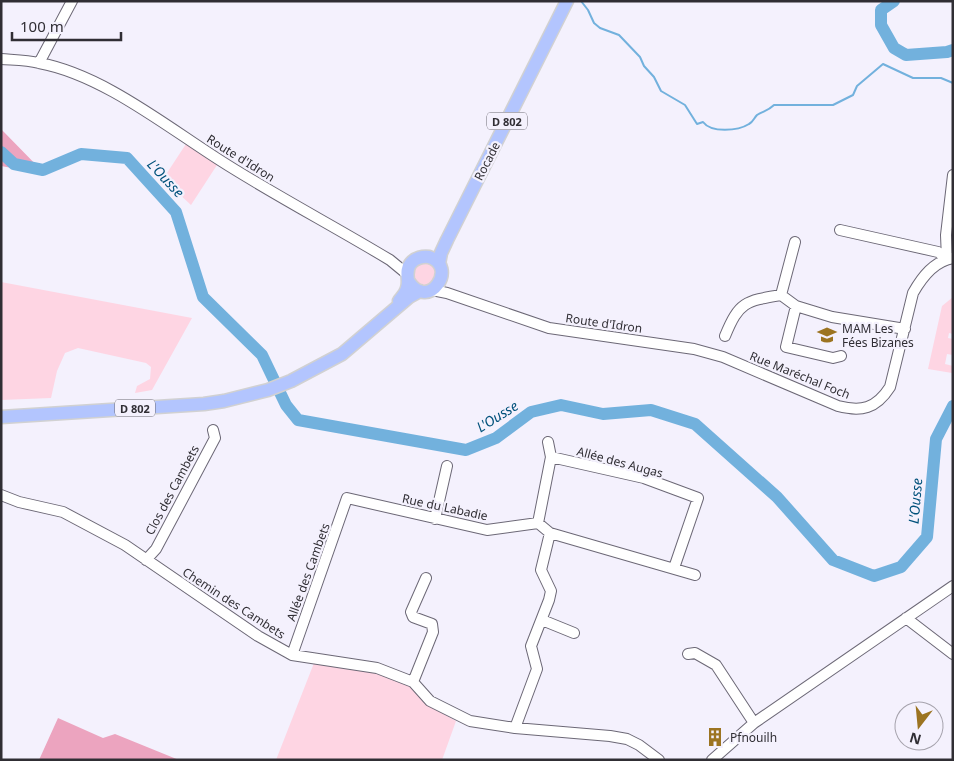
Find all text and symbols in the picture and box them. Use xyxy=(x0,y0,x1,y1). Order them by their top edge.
scale bar xyxy=(12,10,121,42)
text: 100 m xyxy=(20,16,64,36)
road number: D 802 xyxy=(487,112,527,130)
street label: Route d'Idron xyxy=(204,130,278,186)
street label: Rocade xyxy=(470,139,504,183)
water label: L'Ousse xyxy=(143,155,189,201)
street label: Route d'Idron xyxy=(565,309,643,337)
place label: MAM Les Fées Bizanes xyxy=(842,320,914,351)
school or university icon: MAM Les Fées Bizanes xyxy=(816,324,838,346)
street label: Rue Maréchal Foch xyxy=(747,347,853,403)
water label: L'Ousse xyxy=(472,396,522,436)
road number: D 802 xyxy=(115,399,155,416)
street label: Clos des Cambets xyxy=(141,442,203,538)
street label: Allée des Augas xyxy=(575,442,665,482)
water label: L'Ousse xyxy=(904,477,926,525)
street label: Rue du Labadie xyxy=(401,490,490,524)
street label: Allée des Cambets xyxy=(282,520,334,623)
street label: Chemin des Cambets xyxy=(179,563,289,643)
north arrow xyxy=(894,701,944,751)
building icon: Pfnouilh xyxy=(704,726,726,748)
text: N xyxy=(907,728,923,750)
place label: Pfnouilh xyxy=(730,729,777,746)

